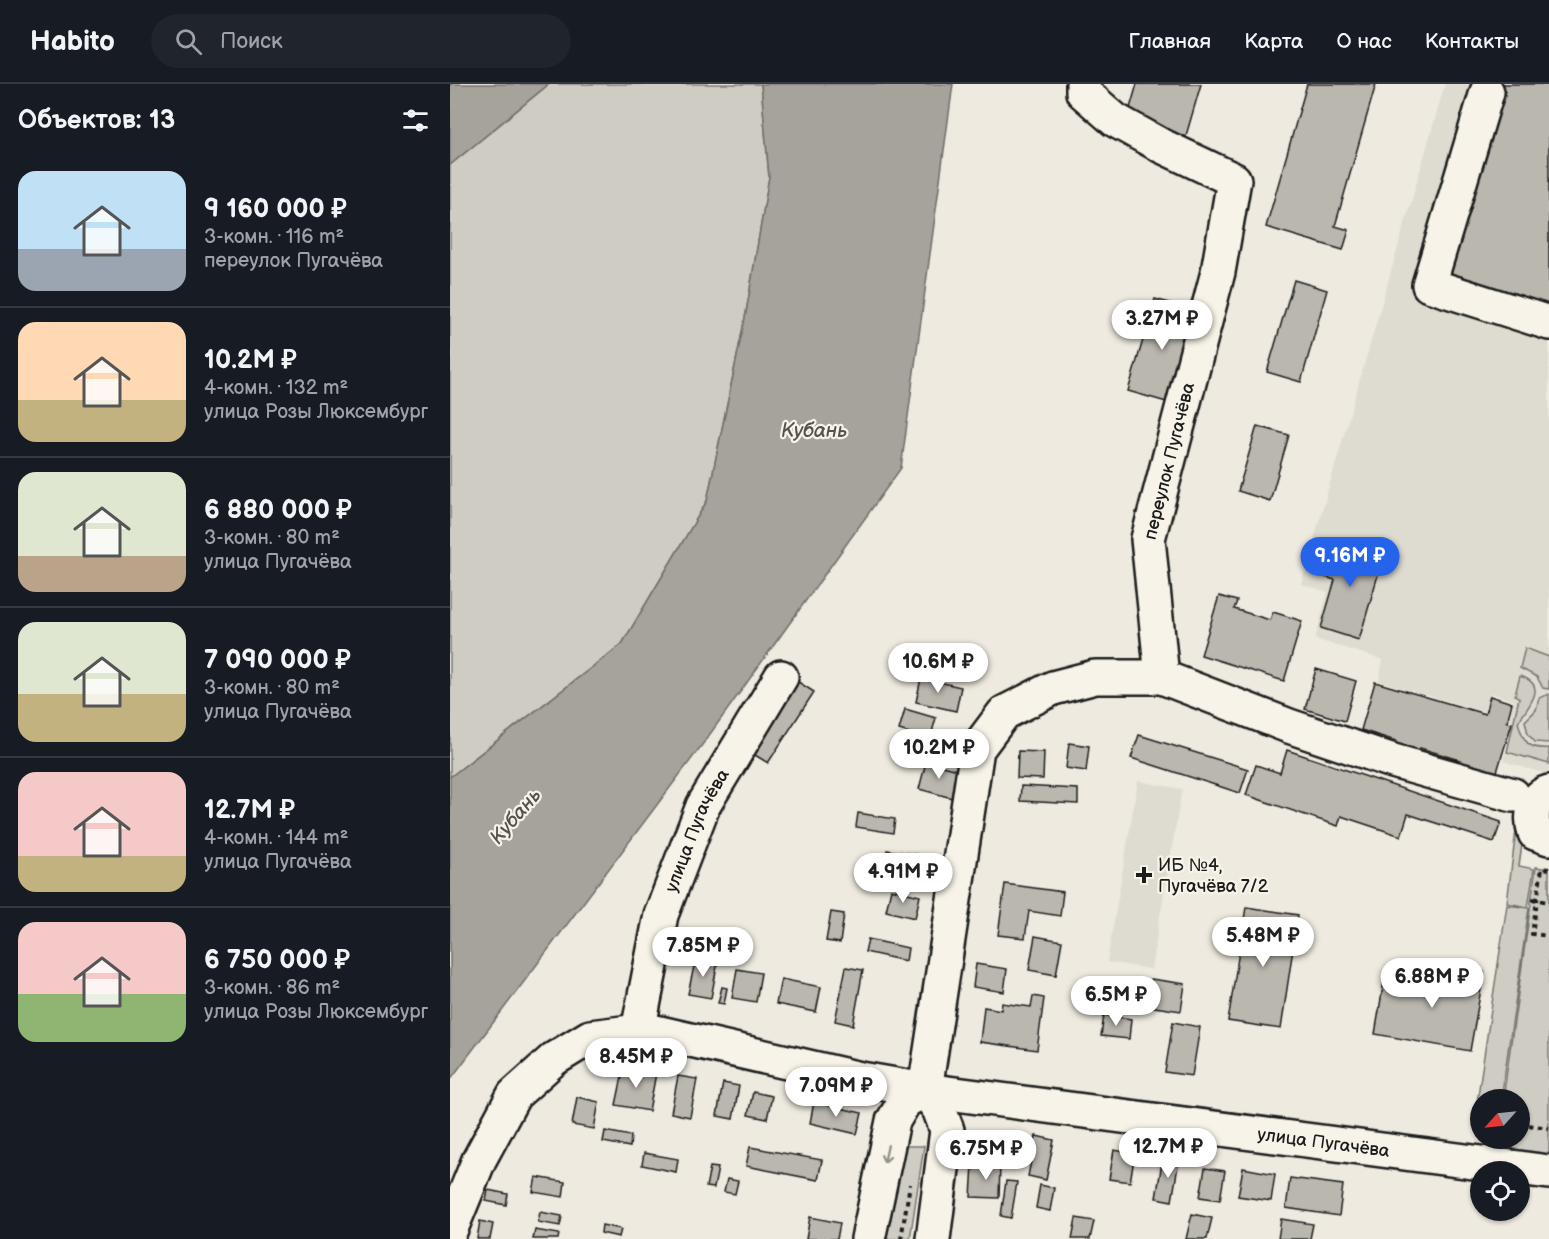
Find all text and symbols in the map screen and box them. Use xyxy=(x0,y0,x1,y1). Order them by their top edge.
search box xyxy=(151,14,571,68)
text: Habito xyxy=(30,25,115,58)
icon: search xyxy=(172,25,205,58)
text: Поиск xyxy=(220,28,283,55)
text: Главная xyxy=(1128,29,1211,54)
text: Карта xyxy=(1244,29,1303,54)
text: О нас xyxy=(1336,29,1392,54)
text: Контакты xyxy=(1425,29,1519,54)
icon: filters xyxy=(399,104,432,137)
text: Объектов: 13 xyxy=(18,105,175,136)
text: 9 160 000 ₽ xyxy=(204,194,347,225)
icon: home xyxy=(66,195,138,267)
text: 3-комн. · 116 m² xyxy=(204,225,344,249)
text: переулок Пугачёва xyxy=(204,249,383,273)
pin: 3.27M ₽ xyxy=(1107,300,1217,351)
text: 3.27M ₽ xyxy=(1126,307,1198,331)
text: 10.2M ₽ xyxy=(204,345,297,376)
icon: home xyxy=(66,346,138,418)
text: 4-комн. · 132 m² xyxy=(204,376,348,400)
street label: переулок Пугачёва xyxy=(1140,380,1199,542)
text: улица Розы Люксембург xyxy=(204,400,428,424)
water label: Кубань xyxy=(781,419,847,443)
text: 6 880 000 ₽ xyxy=(204,495,352,526)
icon: home xyxy=(66,496,138,568)
text: 3-комн. · 80 m² xyxy=(204,526,340,550)
pin: 9.16M ₽ xyxy=(1295,537,1405,588)
text: 9.16M ₽ xyxy=(1315,544,1385,568)
text: улица Пугачёва xyxy=(204,550,352,574)
pin: 10.6M ₽ xyxy=(883,643,993,694)
text: 7 090 000 ₽ xyxy=(204,645,351,676)
icon: home xyxy=(66,646,138,718)
text: 10.6M ₽ xyxy=(902,650,974,674)
text: 3-комн. · 80 m² xyxy=(204,676,340,700)
text: улица Пугачёва xyxy=(204,700,352,724)
pin: 10.2M ₽ xyxy=(884,729,994,780)
text: 10.2M ₽ xyxy=(903,736,975,760)
street label: улица Пугачёва xyxy=(661,765,734,895)
water label: Кубань xyxy=(485,784,547,849)
text: 12.7M ₽ xyxy=(204,795,295,826)
icon: home xyxy=(66,796,138,868)
text: 4-комн. · 144 m² xyxy=(204,826,348,850)
text: улица Пугачёва xyxy=(204,850,352,874)
pin: 4.91M ₽ xyxy=(848,853,958,904)
place label: ИБ №4, Пугачёва 7/2 xyxy=(1158,855,1269,897)
text: 4.91M ₽ xyxy=(868,860,938,884)
marker: ИБ №4, Пугачёва 7/2 xyxy=(1135,866,1153,884)
pin: 5.48M ₽ xyxy=(1208,917,1318,968)
text: 5.48M ₽ xyxy=(1226,924,1300,948)
pin: 7.85M ₽ xyxy=(648,927,758,978)
text: 7.85M ₽ xyxy=(666,934,740,958)
text: 6 750 000 ₽ xyxy=(204,945,350,976)
icon: home xyxy=(66,946,138,1018)
pin: 6.88M ₽ xyxy=(1377,958,1487,1009)
text: 6.88M ₽ xyxy=(1395,965,1469,989)
text: 3-комн. · 86 m² xyxy=(204,976,340,1000)
pin: 6.5M ₽ xyxy=(1067,976,1165,1027)
text: 6.5M ₽ xyxy=(1085,983,1147,1007)
text: улица Розы Люксембург xyxy=(204,1000,428,1024)
pin: 8.45M ₽ xyxy=(581,1038,691,1089)
text: 8.45M ₽ xyxy=(599,1045,673,1069)
pin: 7.09M ₽ xyxy=(781,1067,891,1118)
text: 7.09M ₽ xyxy=(799,1074,873,1098)
north arrow xyxy=(1470,1089,1530,1149)
map controls xyxy=(1470,1089,1530,1221)
street label: улица Пугачёва xyxy=(1256,1124,1391,1162)
pin: 12.7M ₽ xyxy=(1113,1128,1223,1179)
pin: 6.75M ₽ xyxy=(931,1130,1041,1181)
text: 12.7M ₽ xyxy=(1133,1135,1203,1159)
text: 6.75M ₽ xyxy=(949,1137,1023,1161)
one-way arrow xyxy=(880,1144,892,1163)
button: locate xyxy=(1470,1161,1530,1221)

